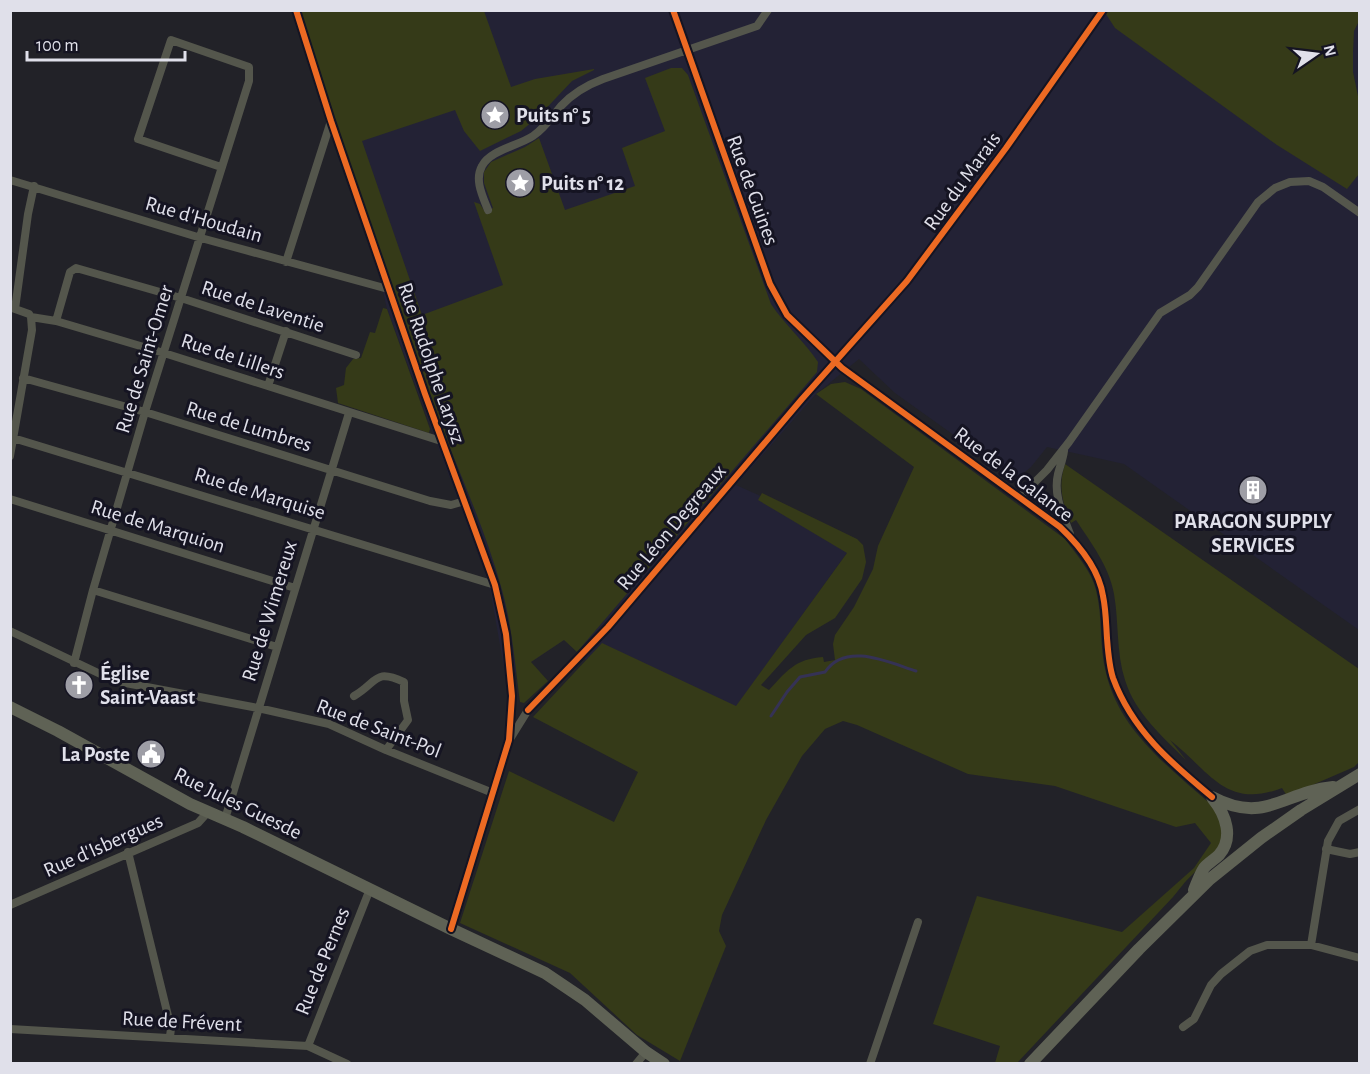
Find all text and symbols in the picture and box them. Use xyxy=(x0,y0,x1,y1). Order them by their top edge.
scale bar xyxy=(27,24,184,62)
north arrow xyxy=(1286,24,1346,84)
text: 100 m xyxy=(36,37,79,55)
text: N xyxy=(1320,43,1339,58)
place icon: Puits n° 5 xyxy=(479,99,511,131)
place label: Puits n° 5 xyxy=(516,105,591,126)
street label: Rue du Marais xyxy=(920,129,1005,234)
street label: Rue de Guines xyxy=(723,132,782,248)
place icon: Puits n° 12 xyxy=(504,167,536,199)
place label: Puits n° 12 xyxy=(541,173,624,194)
street label: Rue d'Houdain xyxy=(143,193,265,246)
street label: Rue de Laventie xyxy=(199,277,327,336)
street label: Rue Rudolphe Larysz xyxy=(394,280,469,446)
street label: Rue de Saint-Omer xyxy=(112,282,177,436)
street label: Rue de Lillers xyxy=(178,330,287,383)
street label: Rue de Lumbres xyxy=(184,397,314,456)
street label: Rue de la Galance xyxy=(950,423,1077,526)
street label: Rue Léon Degreaux xyxy=(613,460,730,594)
street label: Rue de Marquise xyxy=(192,464,328,523)
building icon: PARAGON SUPPLY SERVICES xyxy=(1237,474,1269,506)
street label: Rue de Marquion xyxy=(88,496,227,557)
place label: PARAGON SUPPLY SERVICES xyxy=(1174,511,1332,556)
street label: Rue de Wimereux xyxy=(238,538,301,684)
place label: Église Saint-Vaast xyxy=(100,660,195,708)
church icon: Église Saint-Vaast xyxy=(63,669,95,701)
street label: Rue de Saint-Pol xyxy=(313,695,444,762)
public building icon: La Poste xyxy=(135,738,167,770)
place label: La Poste xyxy=(61,744,130,765)
street label: Rue Jules Guesde xyxy=(171,764,305,843)
street label: Rue d'Isbergues xyxy=(40,810,166,881)
street label: Rue de Pernes xyxy=(291,904,354,1018)
street label: Rue de Frévent xyxy=(122,1008,243,1035)

